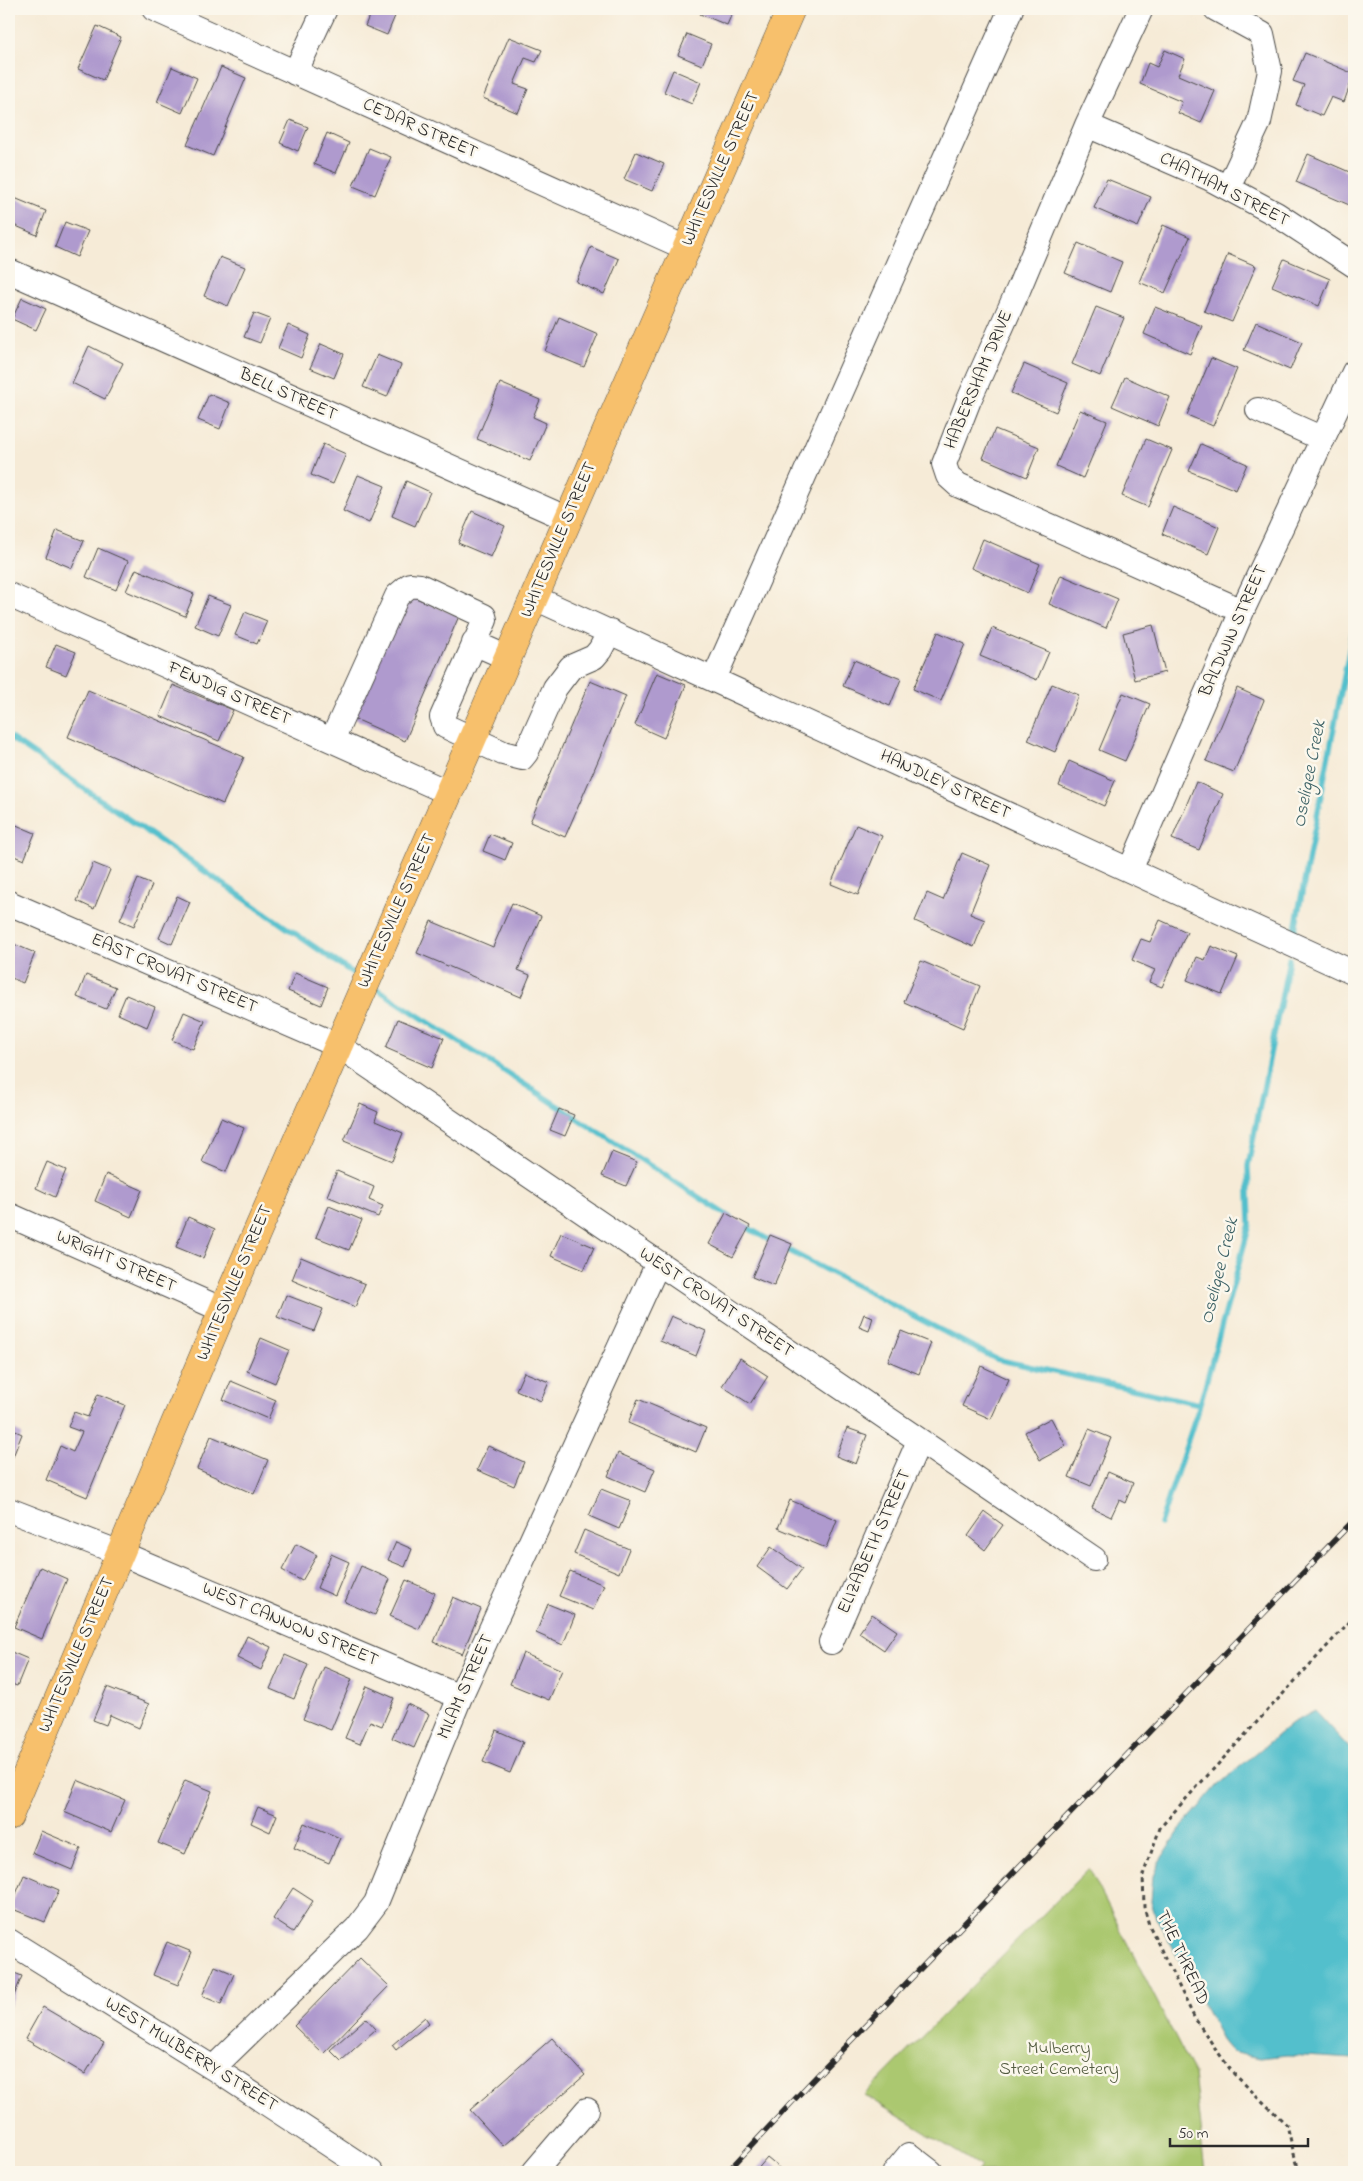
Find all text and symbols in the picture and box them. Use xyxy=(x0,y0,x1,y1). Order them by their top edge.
street label: WHITESVILLE STREET xyxy=(675,88,767,250)
street label: CEDAR STREET xyxy=(358,92,482,166)
street label: CHATHAM STREET xyxy=(1155,146,1293,234)
street label: HABERSHAM DRIVE xyxy=(938,306,1020,454)
street label: BELL STREET xyxy=(234,361,341,428)
street label: WHITESVILLE STREET xyxy=(514,458,604,622)
street label: BALDWIN STREET xyxy=(1193,561,1275,702)
street label: FENDIG STREET xyxy=(163,655,295,733)
water label: Oseligee Creek xyxy=(1286,717,1335,830)
street label: HANDLEY STREET xyxy=(876,743,1014,827)
street label: WHITESVILLE STREET xyxy=(351,830,443,992)
street label: EAST CROVAT STREET xyxy=(87,927,261,1021)
street label: WHITESVILLE STREET xyxy=(190,1201,280,1365)
water label: Oseligee Creek xyxy=(1194,1214,1247,1328)
street label: WRIGHT STREET xyxy=(52,1224,180,1300)
street label: WEST CROVAT STREET xyxy=(634,1242,798,1364)
street label: ELIZABETH STREET xyxy=(832,1466,918,1618)
street label: WHITESVILLE STREET xyxy=(32,1573,122,1737)
street label: WEST CANNON STREET xyxy=(198,1576,382,1674)
street label: MILAM STREET xyxy=(431,1630,501,1744)
street label: THE THREAD xyxy=(1149,1906,1215,2010)
street label: WEST MULBERRY STREET xyxy=(99,1991,283,2119)
park label: Mulberry Street Cemetery xyxy=(999,2036,1119,2083)
scale bar xyxy=(1170,2116,1308,2148)
text: 50 m xyxy=(1178,2123,1209,2145)

